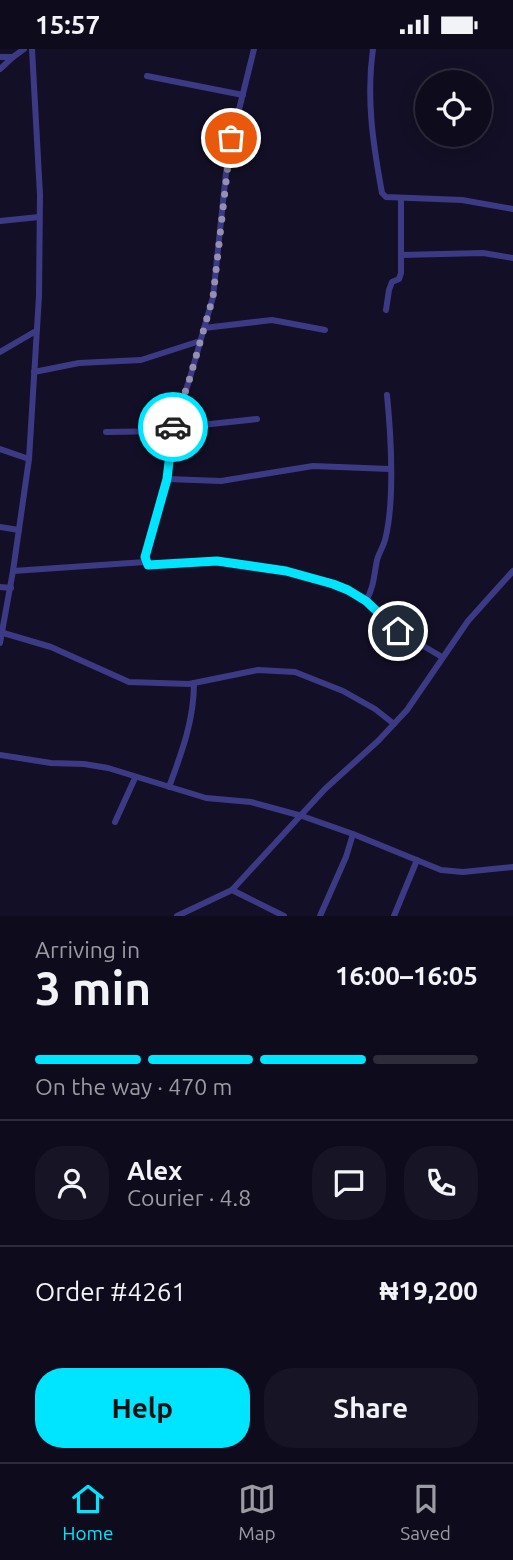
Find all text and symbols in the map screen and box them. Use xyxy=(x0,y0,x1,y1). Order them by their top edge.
text: 15:57 xyxy=(35,10,100,39)
map controls xyxy=(415,70,492,147)
button: locate xyxy=(415,70,492,147)
pin xyxy=(201,108,261,168)
icon: bag xyxy=(212,119,250,157)
courier xyxy=(138,392,208,462)
icon: car xyxy=(154,408,192,446)
pin xyxy=(368,601,428,661)
icon: home xyxy=(379,612,417,650)
text: Arriving in xyxy=(35,937,140,962)
text: 16:00–16:05 xyxy=(335,961,478,990)
text: 3 min xyxy=(35,962,151,1014)
text: On the way · 470 m xyxy=(35,1074,232,1099)
button: person xyxy=(35,1146,109,1220)
button: chat xyxy=(312,1146,386,1220)
button: phone xyxy=(404,1146,478,1220)
text: Alex xyxy=(127,1156,182,1185)
text: Courier · 4.8 xyxy=(127,1185,251,1210)
text: ₦19,200 xyxy=(380,1276,478,1305)
text: Order #4261 xyxy=(35,1277,186,1306)
button: Help xyxy=(35,1368,250,1448)
button: Share xyxy=(264,1368,478,1448)
tab: Home xyxy=(62,1480,113,1544)
tab: Map xyxy=(238,1480,276,1544)
tab: Saved xyxy=(400,1480,451,1544)

